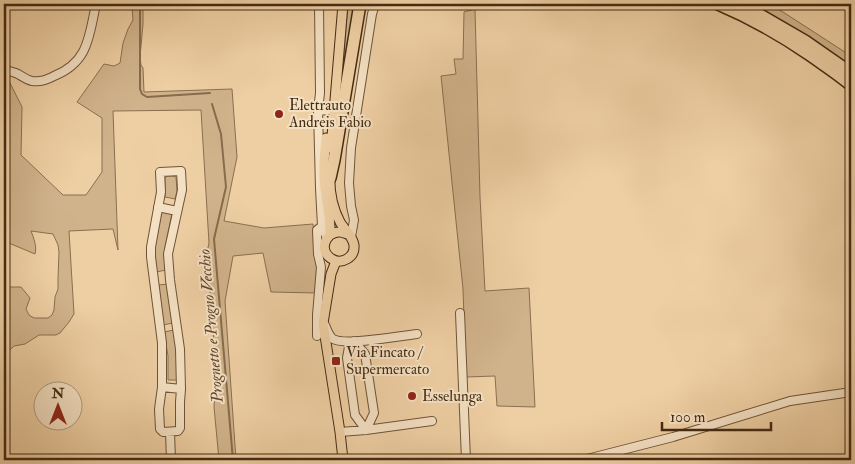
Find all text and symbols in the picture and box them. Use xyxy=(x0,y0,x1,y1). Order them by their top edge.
place label: Elettrauto Andreis Fabio xyxy=(288,96,371,132)
marker: Elettrauto Andreis Fabio xyxy=(273,108,285,120)
water label: Prognetto e Progno Vecchio xyxy=(194,248,228,405)
place label: Via Fincato / Supermercato xyxy=(346,343,429,380)
marker: Via Fincato / Supermercato xyxy=(330,355,342,367)
north arrow xyxy=(32,382,82,432)
text: N xyxy=(51,385,65,402)
place label: Esselunga xyxy=(422,387,483,406)
marker: Esselunga xyxy=(406,390,418,402)
scale bar xyxy=(662,399,771,431)
text: 100 m xyxy=(670,408,706,427)

